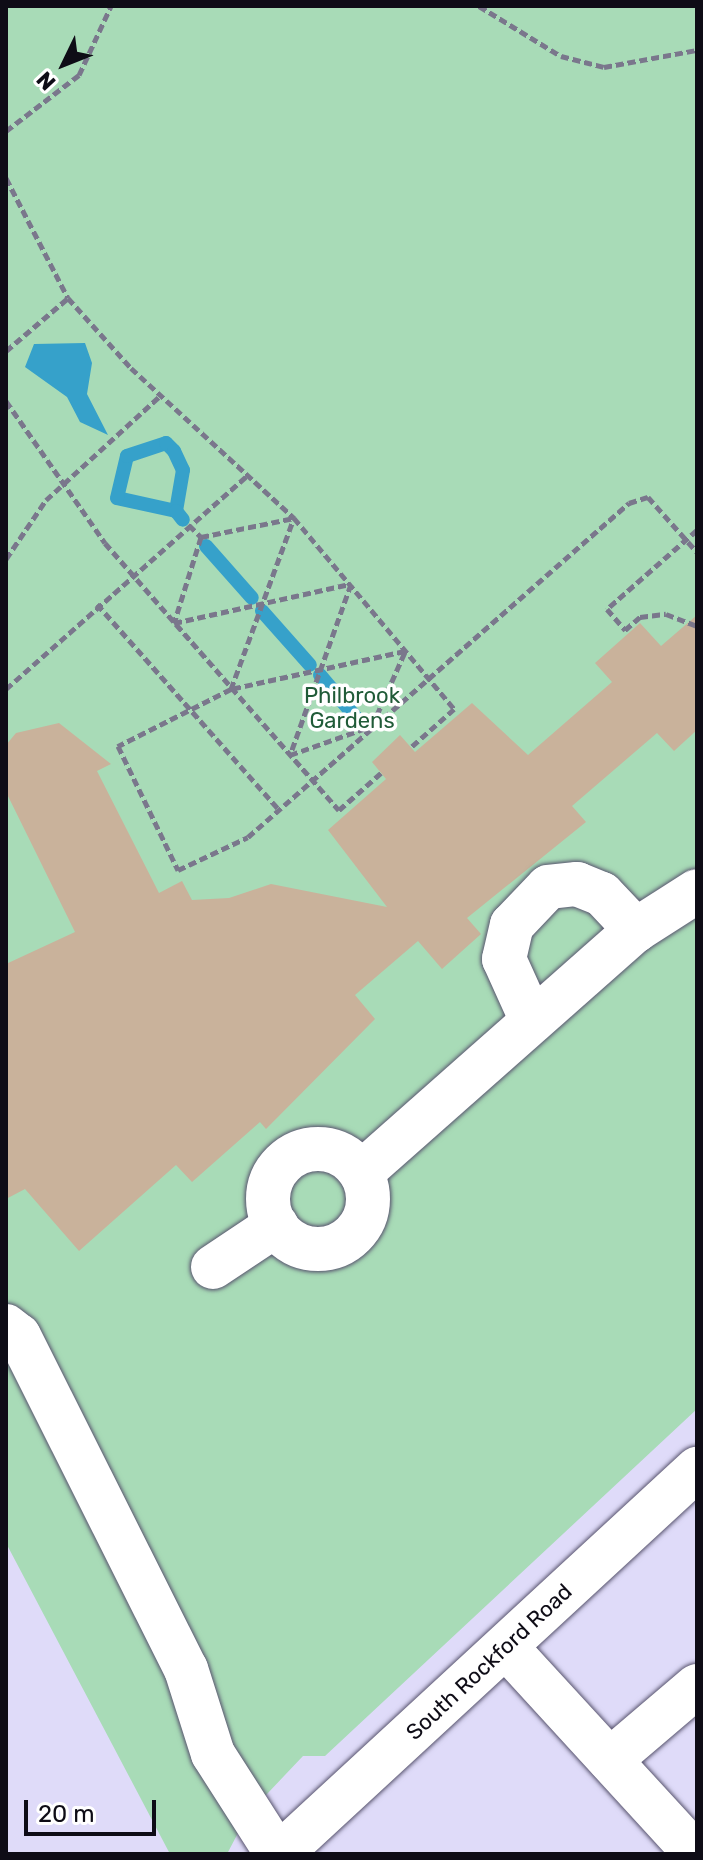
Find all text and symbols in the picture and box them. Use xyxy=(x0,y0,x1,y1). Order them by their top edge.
north arrow xyxy=(24,24,104,104)
text: N xyxy=(31,66,61,96)
park label: Philbrook Gardens xyxy=(304,682,400,734)
street label: South Rockford Road xyxy=(401,1578,577,1746)
scale bar xyxy=(28,1784,160,1834)
text: 20 m xyxy=(38,1800,95,1828)

